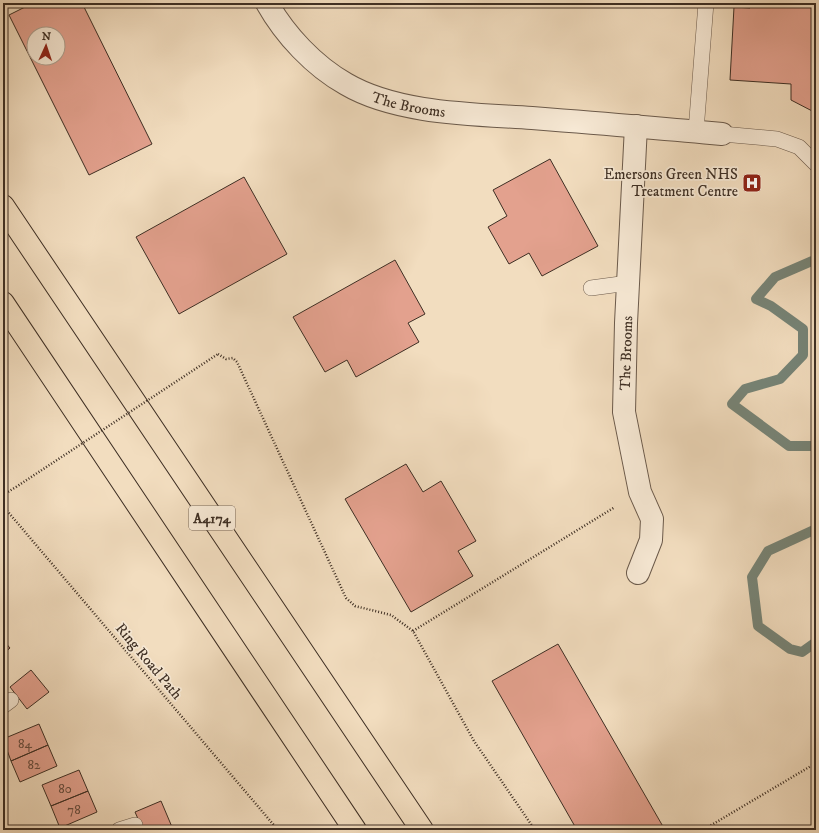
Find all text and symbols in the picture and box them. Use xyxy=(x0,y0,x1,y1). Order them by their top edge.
north arrow xyxy=(26,26,66,66)
text: N xyxy=(42,30,51,44)
street label: The Brooms xyxy=(369,88,446,122)
place label: Emersons Green NHS Treatment Centre xyxy=(604,165,738,201)
hospital icon: Emersons Green NHS Treatment Centre xyxy=(741,172,763,194)
street label: The Brooms xyxy=(616,315,637,391)
road number: A4174 xyxy=(189,506,235,530)
street label: Ring Road Path xyxy=(111,619,186,704)
house number: 84 xyxy=(18,736,33,752)
house number: 82 xyxy=(28,757,41,773)
house number: 80 xyxy=(58,781,72,797)
house number: 78 xyxy=(67,802,81,818)

